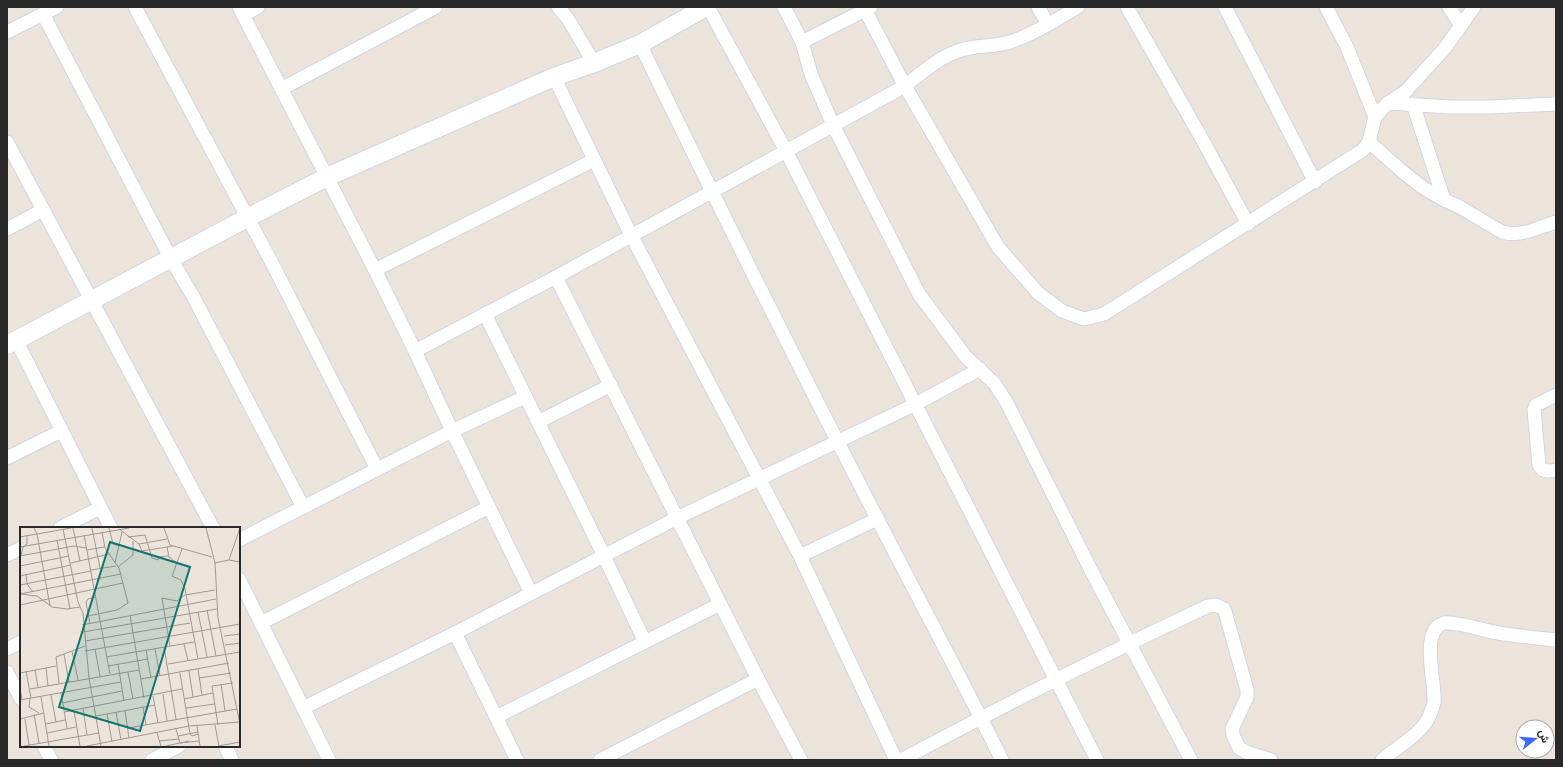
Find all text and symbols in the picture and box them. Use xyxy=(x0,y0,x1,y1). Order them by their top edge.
inset map xyxy=(20,527,240,747)
north arrow xyxy=(1515,719,1555,759)
text: ش xyxy=(1536,728,1553,744)

